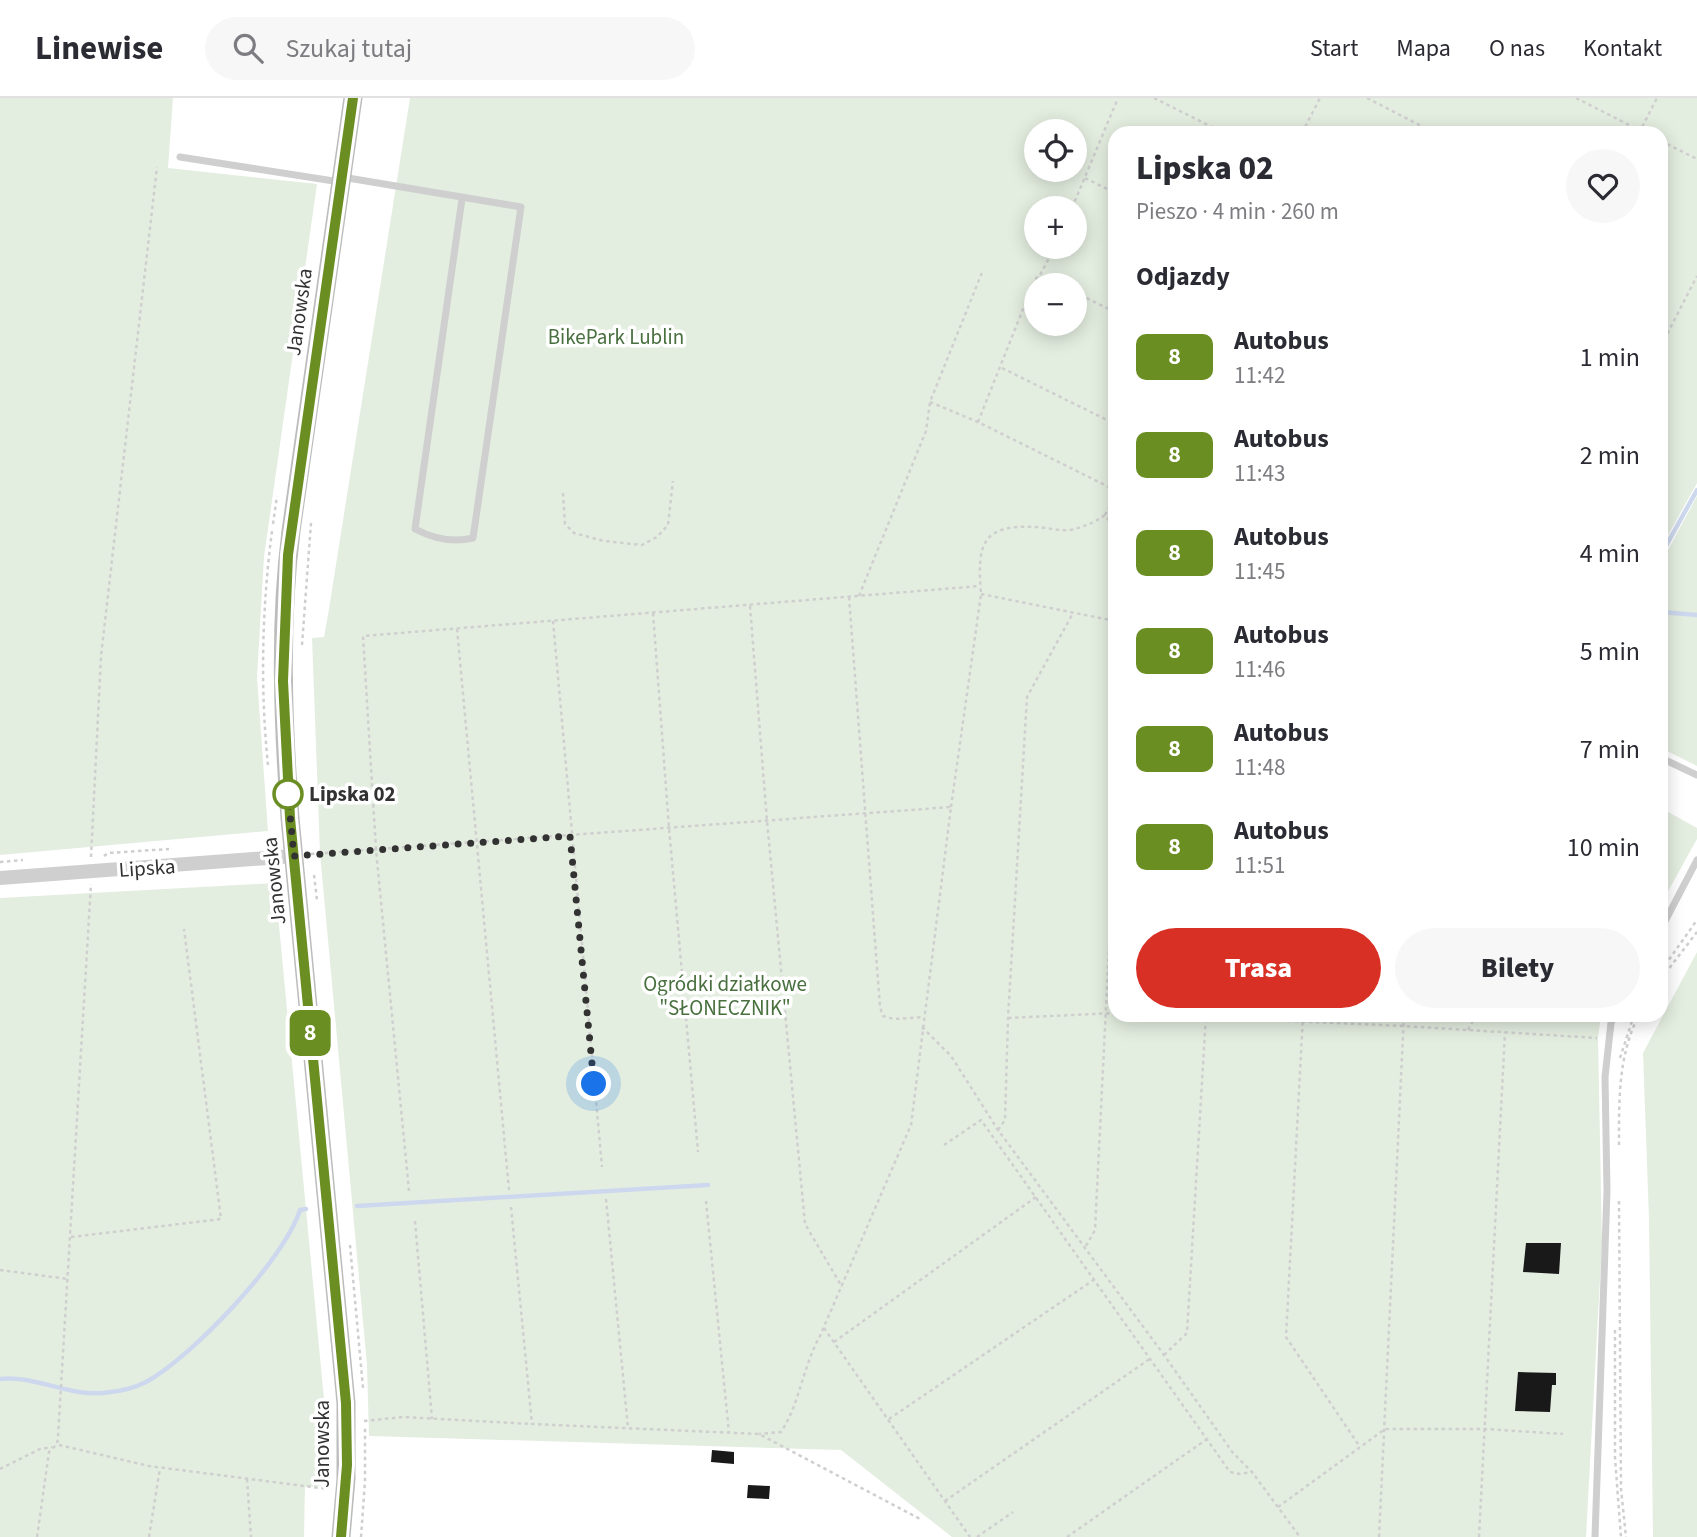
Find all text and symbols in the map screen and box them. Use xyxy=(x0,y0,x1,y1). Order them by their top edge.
search box xyxy=(205,17,695,80)
text: Linewise xyxy=(35,25,163,72)
icon: search xyxy=(229,29,267,67)
text: Szukaj tutaj xyxy=(285,30,412,67)
text: Start xyxy=(1310,31,1358,66)
text: Mapa xyxy=(1396,31,1451,66)
text: O nas xyxy=(1489,31,1545,66)
text: Kontakt xyxy=(1583,31,1662,66)
map controls xyxy=(1024,119,1087,336)
button: locate xyxy=(1024,119,1087,182)
text: Lipska 02 xyxy=(1136,145,1274,192)
button: heart xyxy=(1566,149,1640,223)
text: Pieszo · 4 min · 260 m xyxy=(1136,195,1339,228)
button: + xyxy=(1024,196,1087,259)
text: Odjazdy xyxy=(1136,258,1230,295)
street label: Janowska xyxy=(278,266,320,358)
button: − xyxy=(1024,273,1087,336)
park label: BikePark Lublin xyxy=(548,322,684,352)
text: Autobus xyxy=(1234,322,1329,359)
text: 8 xyxy=(1168,339,1181,374)
text: 1 min xyxy=(1580,339,1640,376)
text: 11:42 xyxy=(1234,359,1285,392)
text: Autobus xyxy=(1234,420,1329,457)
text: 8 xyxy=(1168,437,1181,472)
text: 2 min xyxy=(1580,437,1640,474)
text: 11:43 xyxy=(1234,457,1285,490)
text: Autobus xyxy=(1234,518,1329,555)
text: 8 xyxy=(1168,535,1181,570)
text: 4 min xyxy=(1580,535,1640,572)
text: 11:45 xyxy=(1234,555,1285,588)
text: Autobus xyxy=(1234,616,1329,653)
text: 8 xyxy=(1168,633,1181,668)
text: 5 min xyxy=(1580,633,1640,670)
text: 11:46 xyxy=(1234,653,1285,686)
text: Autobus xyxy=(1234,714,1329,751)
text: 8 xyxy=(1168,731,1181,766)
text: 7 min xyxy=(1580,731,1640,768)
text: 11:48 xyxy=(1234,751,1285,784)
marker: Lipska 02 xyxy=(273,779,303,809)
place label: Lipska 02 xyxy=(309,779,396,809)
text: Autobus xyxy=(1234,812,1329,849)
text: 8 xyxy=(1168,829,1181,864)
text: 10 min xyxy=(1567,829,1640,866)
street label: Janowska xyxy=(254,836,294,926)
text: 11:51 xyxy=(1234,849,1285,882)
street label: Lipska xyxy=(118,851,176,885)
button: Trasa xyxy=(1136,928,1381,1008)
button: Bilety xyxy=(1395,928,1640,1008)
park label: Ogródki działkowe "SŁONECZNIK" xyxy=(643,969,807,1023)
line badge: 8 xyxy=(287,1010,333,1056)
text: 8 xyxy=(304,1015,316,1050)
your location xyxy=(576,1066,611,1101)
street label: Janowska xyxy=(307,1400,337,1488)

